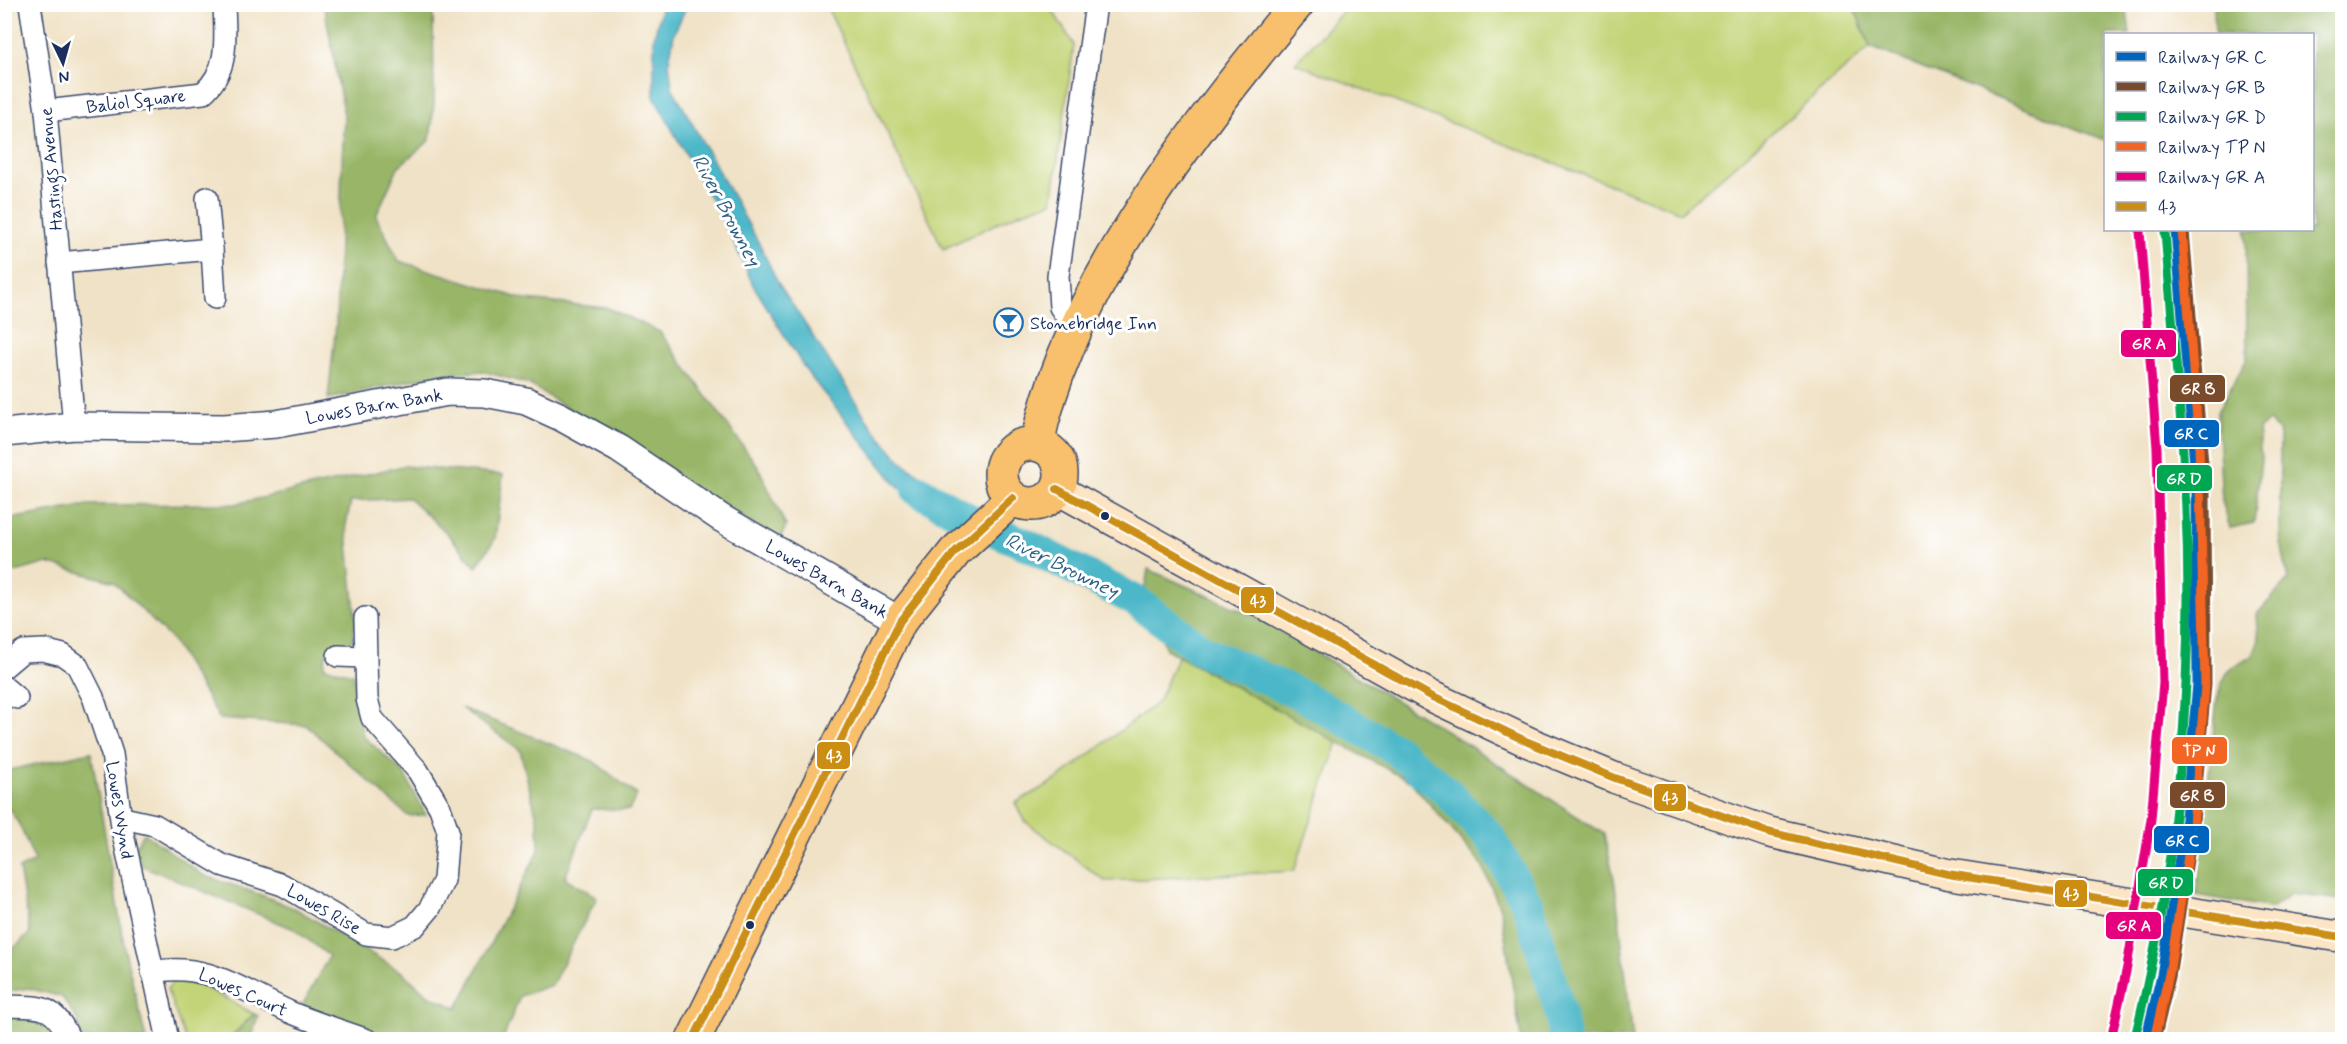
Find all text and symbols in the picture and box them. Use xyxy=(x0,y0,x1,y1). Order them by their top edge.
north arrow xyxy=(33,33,93,93)
legend xyxy=(2104,33,2314,231)
text: Railway GR C xyxy=(2158,46,2267,70)
text: N xyxy=(58,66,70,87)
text: Railway GR B xyxy=(2158,76,2265,100)
street label: Baliol Square xyxy=(85,84,187,120)
street label: Hastings Avenue xyxy=(35,106,71,231)
text: Railway GR D xyxy=(2158,106,2266,130)
text: Railway TP N xyxy=(2158,136,2266,160)
water label: River Browney xyxy=(685,150,767,273)
text: Railway GR A xyxy=(2158,166,2266,190)
text: 43 xyxy=(2158,196,2176,220)
bar icon: Stonebridge Inn xyxy=(993,307,1025,339)
place label: Stonebridge Inn xyxy=(1030,312,1157,336)
line badge: GR A xyxy=(2120,329,2177,358)
text: GR A xyxy=(2132,334,2166,355)
line badge: GR B xyxy=(2169,374,2226,403)
text: GR B xyxy=(2181,379,2216,400)
street label: Lowes Barn Bank xyxy=(304,383,444,431)
line badge: GR C xyxy=(2163,419,2220,448)
text: GR C xyxy=(2174,424,2209,445)
line badge: GR D xyxy=(2156,464,2213,492)
text: GR D xyxy=(2166,469,2202,490)
unlabelled marker xyxy=(1099,510,1111,522)
water label: River Browney xyxy=(1000,527,1124,606)
street label: Lowes Barn Bank xyxy=(761,535,892,625)
line badge: 43 xyxy=(1240,586,1275,614)
text: 43 xyxy=(1250,591,1266,612)
line badge: TP N xyxy=(2171,736,2228,765)
line badge: 43 xyxy=(816,741,851,770)
text: TP N xyxy=(2182,741,2216,762)
text: 43 xyxy=(826,746,842,767)
street label: Lowes Wynd xyxy=(99,760,139,861)
line badge: GR B xyxy=(2169,781,2226,809)
line badge: 43 xyxy=(1653,783,1687,812)
text: GR B xyxy=(2180,786,2215,807)
text: 43 xyxy=(1662,788,1678,809)
line badge: GR C xyxy=(2153,825,2210,854)
text: GR C xyxy=(2165,831,2200,852)
line badge: GR D xyxy=(2137,868,2194,897)
text: GR D xyxy=(2148,873,2184,894)
street label: Lowes Rise xyxy=(282,879,365,941)
line badge: 43 xyxy=(2054,879,2088,908)
text: 43 xyxy=(2063,884,2079,905)
line badge: GR A xyxy=(2105,911,2162,940)
text: GR A xyxy=(2117,916,2151,937)
unlabelled marker xyxy=(744,919,756,931)
street label: Lowes Court xyxy=(194,963,291,1023)

